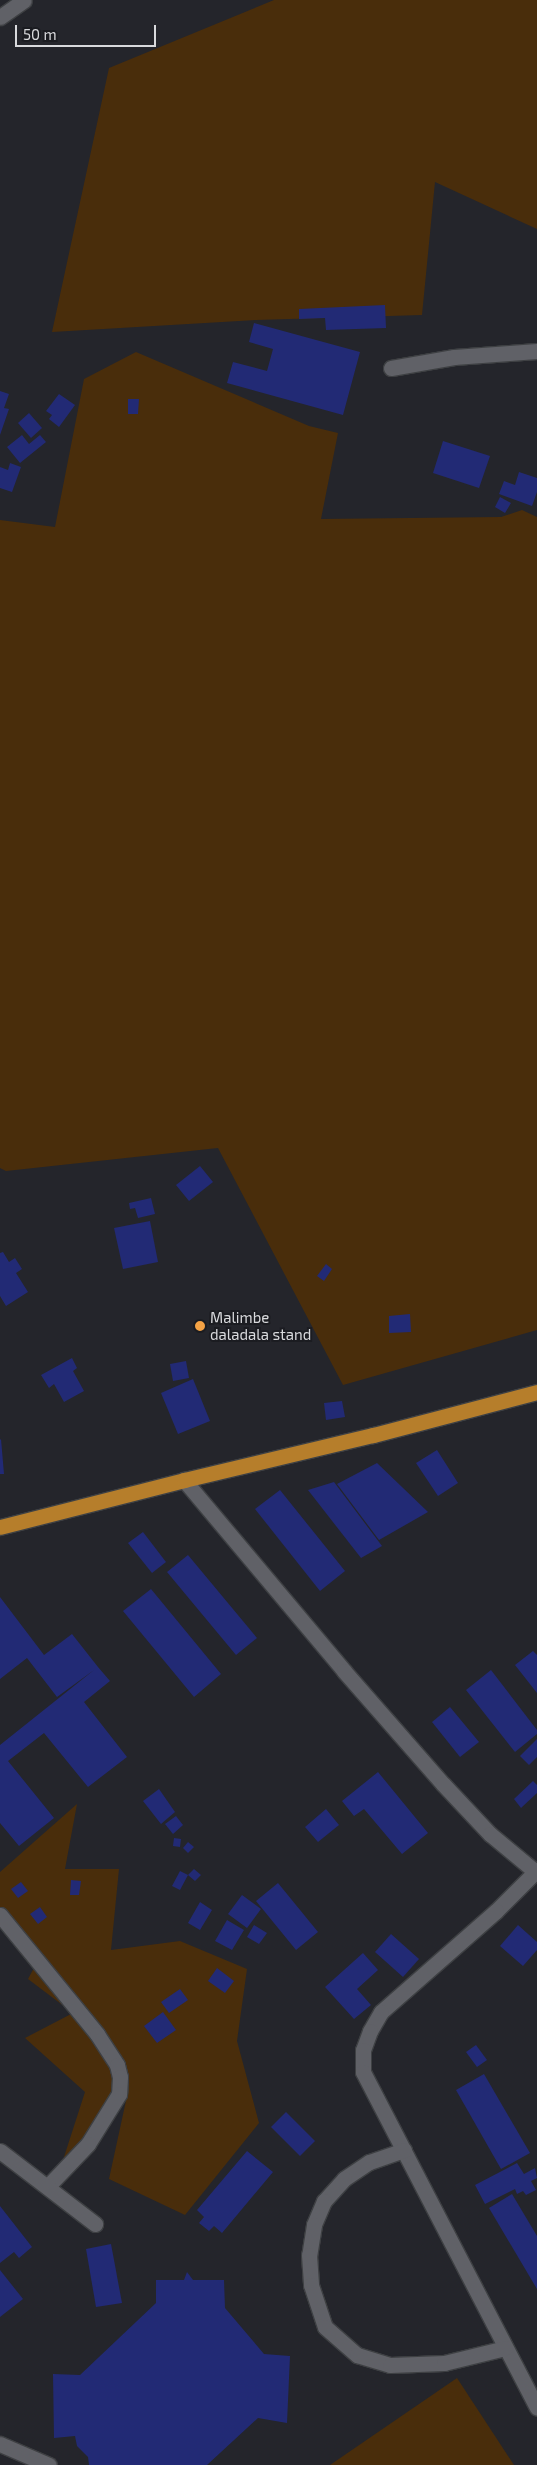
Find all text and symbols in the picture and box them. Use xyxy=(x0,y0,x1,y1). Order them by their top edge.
scale bar xyxy=(18,15,159,47)
text: 50 m xyxy=(23,25,57,43)
place label: Malimbe daladala stand xyxy=(210,1308,311,1343)
marker: Malimbe daladala stand xyxy=(194,1320,206,1332)

